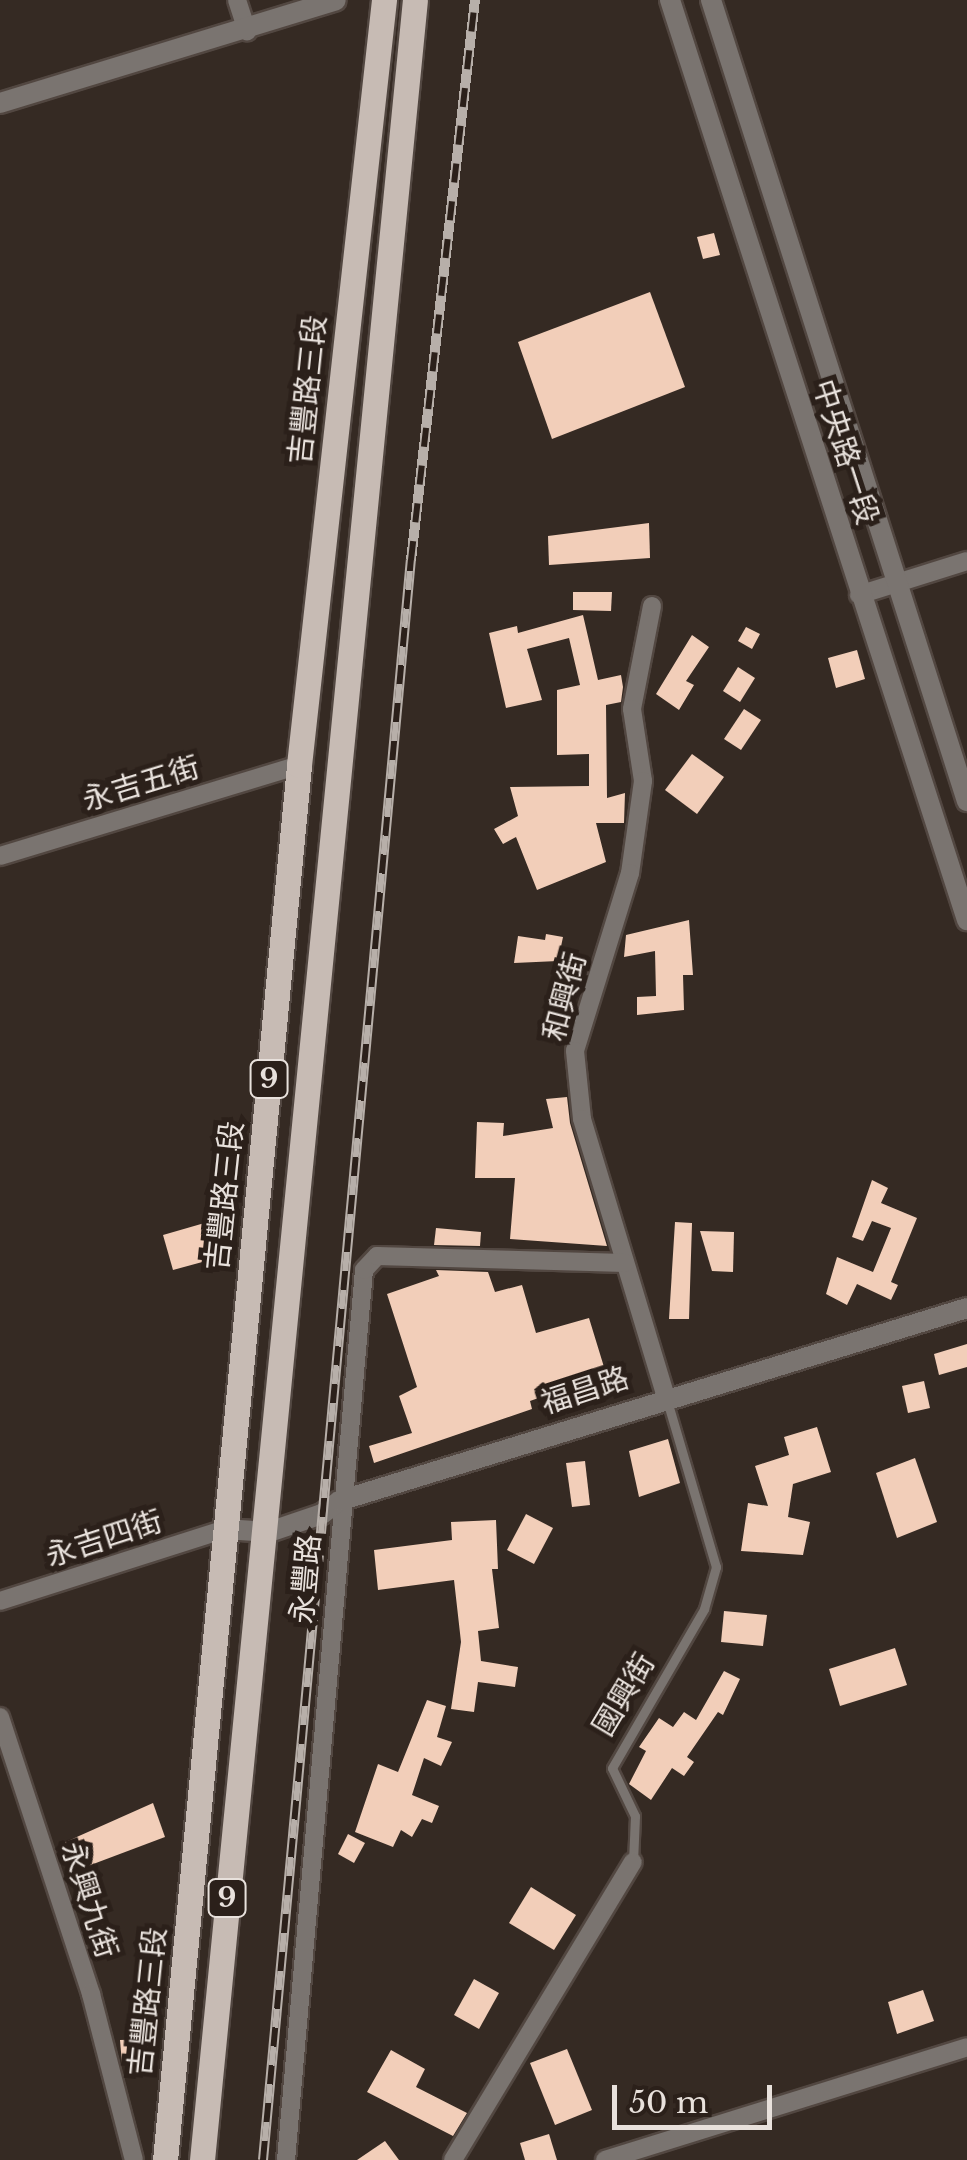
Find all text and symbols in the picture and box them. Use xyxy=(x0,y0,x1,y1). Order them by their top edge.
street label: 吉豐路三段 xyxy=(282,314,334,466)
street label: 中央路一段 xyxy=(805,375,885,529)
street label: 永吉五街 xyxy=(78,749,204,819)
street label: 和興街 xyxy=(536,949,594,1045)
road number: 9 xyxy=(249,1056,289,1102)
street label: 吉豐路三段 xyxy=(199,1120,251,1272)
street label: 福昌路 xyxy=(537,1360,633,1422)
street label: 永吉四街 xyxy=(41,1503,167,1575)
street label: 永豐路 xyxy=(284,1533,328,1625)
street label: 國興街 xyxy=(585,1647,663,1743)
street label: 永興九街 xyxy=(53,1837,125,1963)
road number: 9 xyxy=(207,1875,247,1921)
street label: 吉豐路三段 xyxy=(122,1926,174,2078)
scale bar xyxy=(617,2065,777,2127)
text: 50 m xyxy=(629,2084,708,2121)

